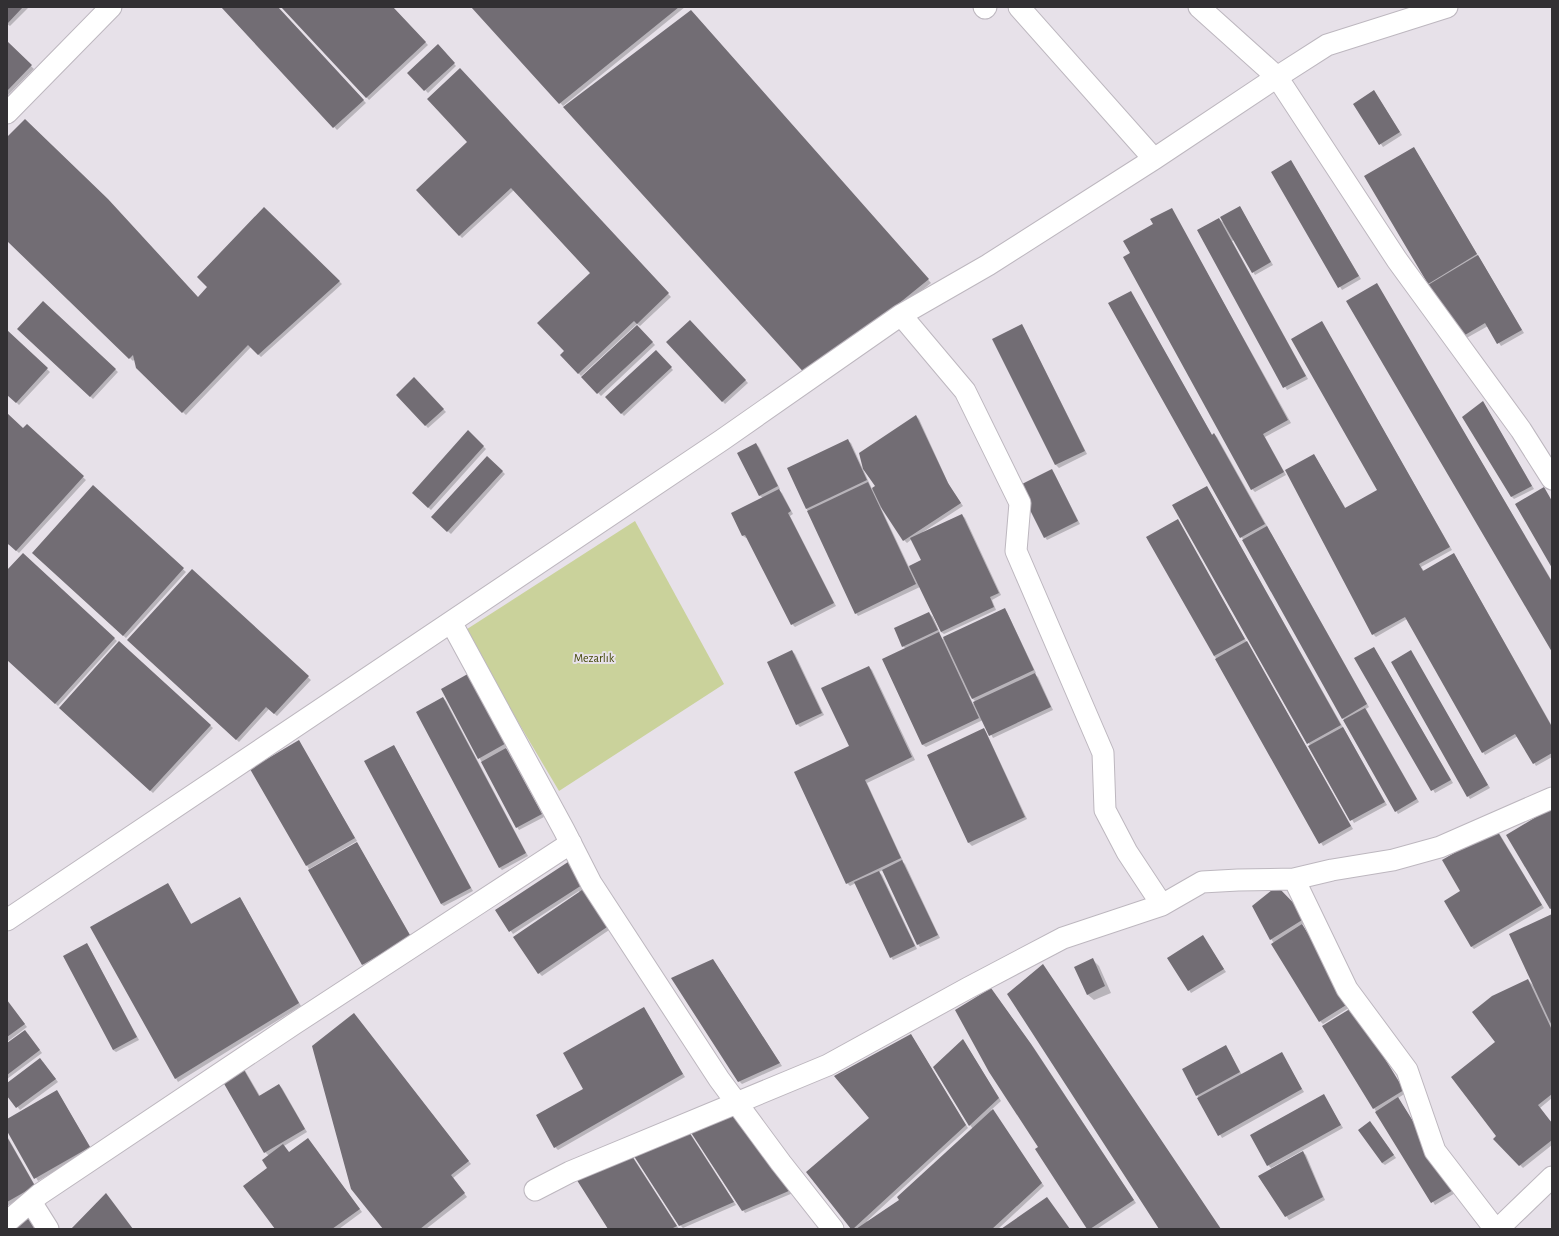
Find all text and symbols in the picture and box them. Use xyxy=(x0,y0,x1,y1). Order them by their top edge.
park label: Mezarlık xyxy=(574,652,615,664)

